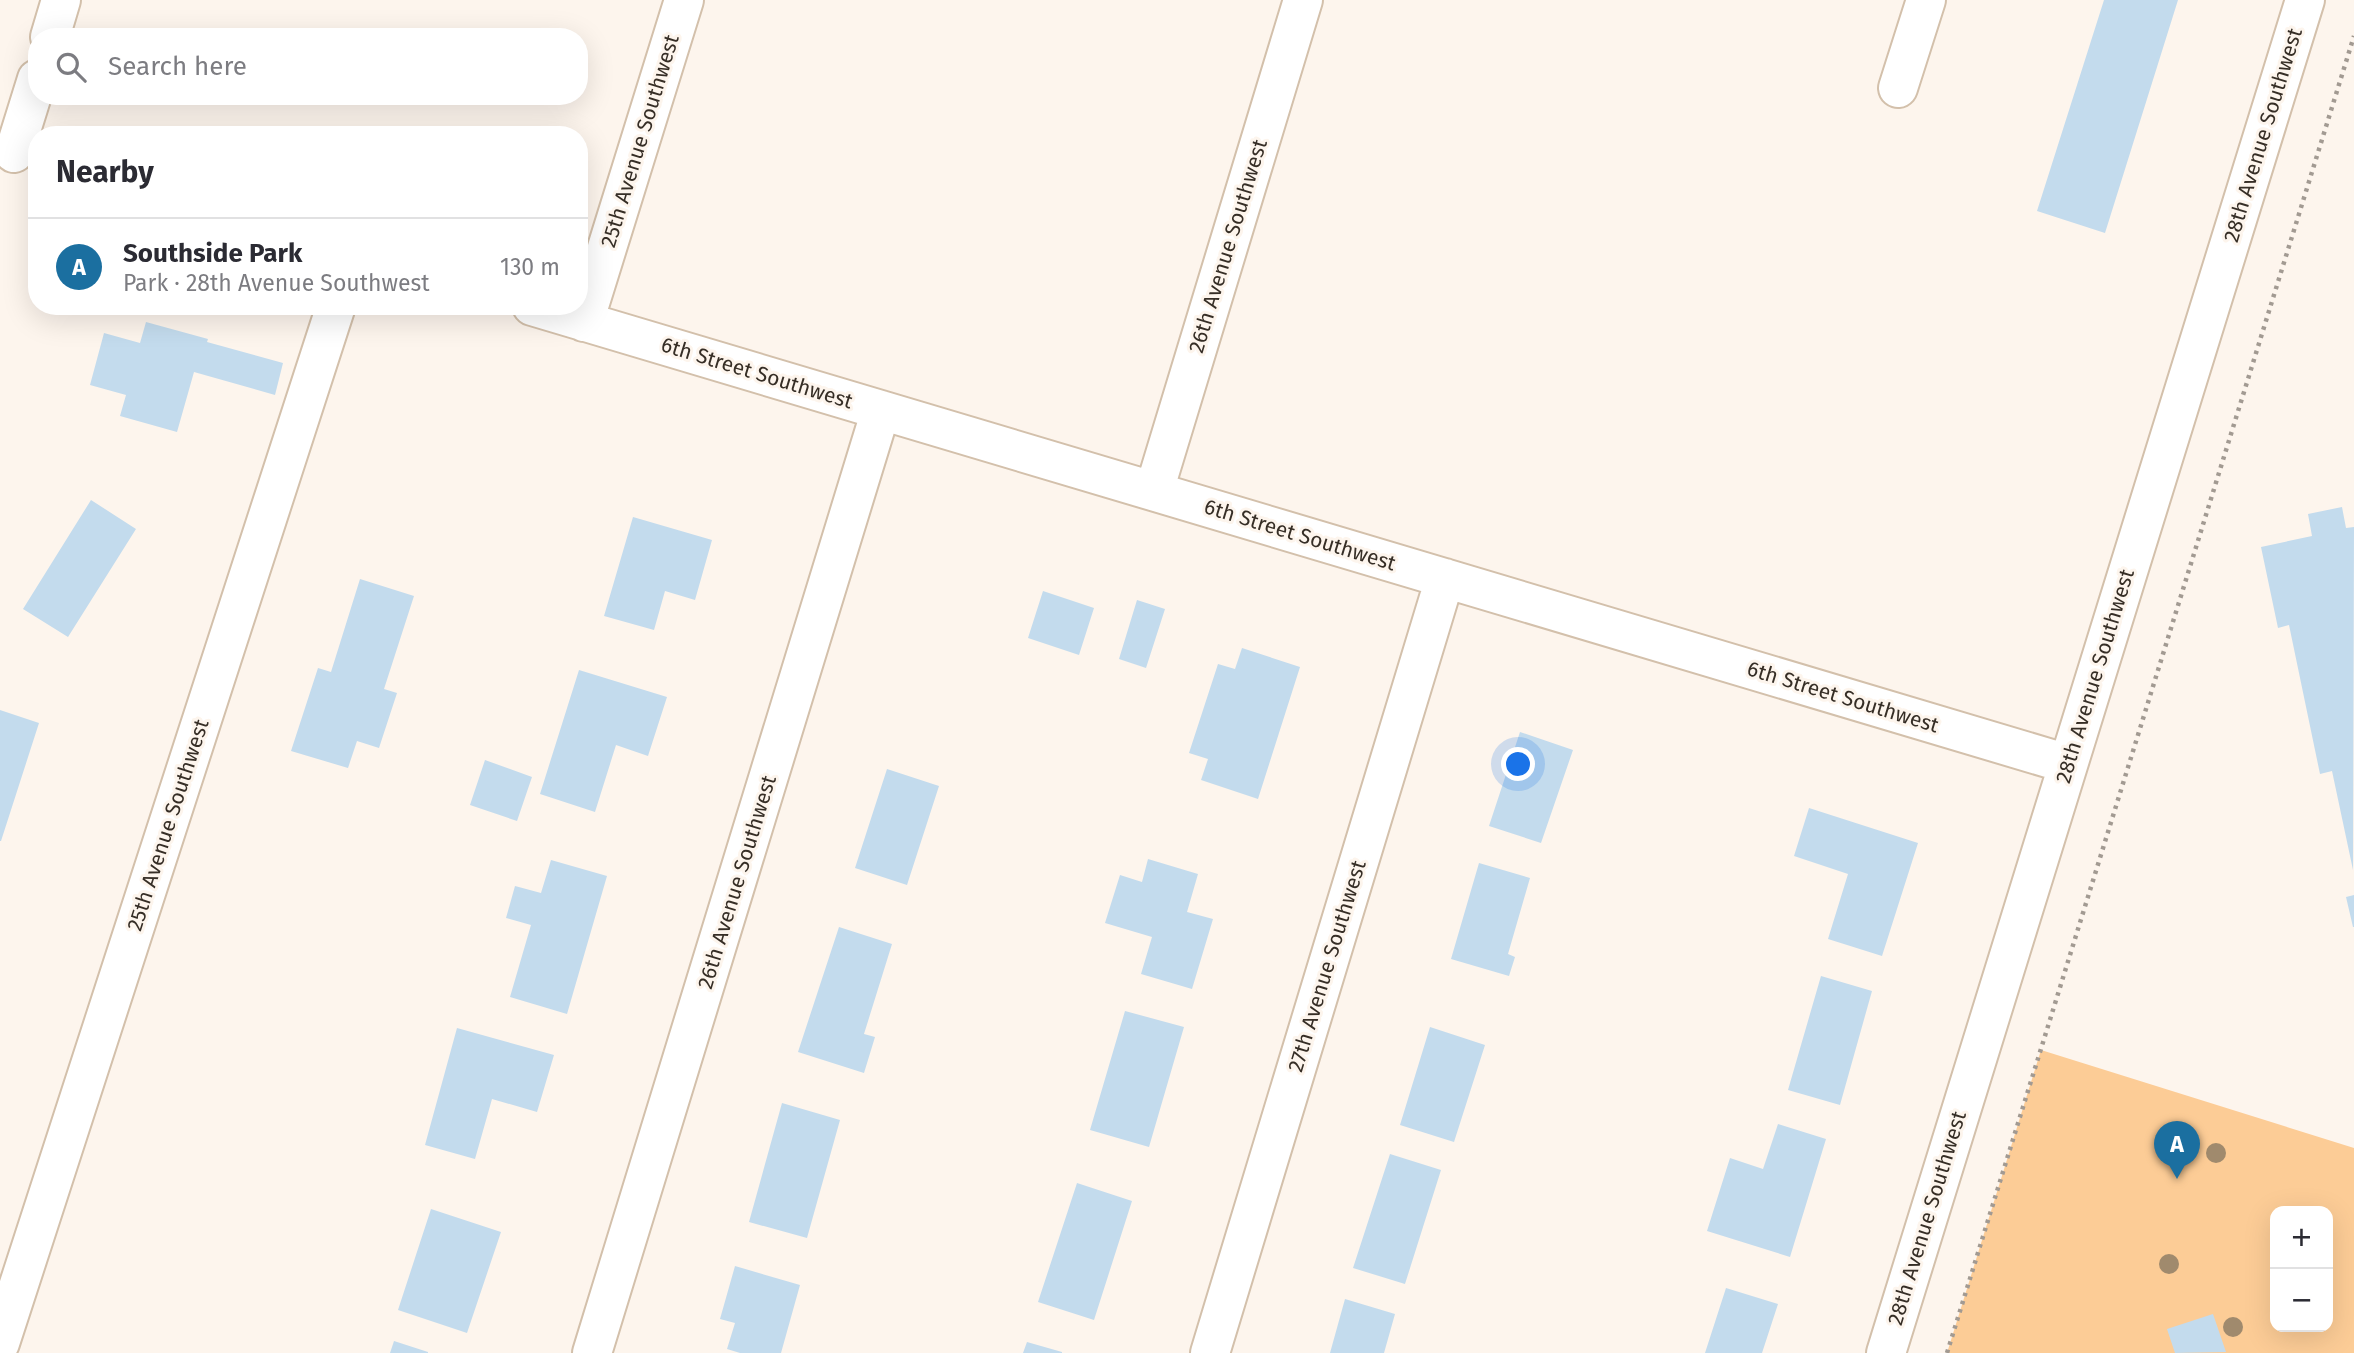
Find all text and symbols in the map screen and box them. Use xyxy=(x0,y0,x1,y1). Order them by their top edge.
street label: 28th Avenue Southwest xyxy=(2218,24,2308,245)
search box xyxy=(28,28,588,105)
street label: 25th Avenue Southwest xyxy=(595,31,685,251)
icon: search xyxy=(52,48,90,86)
text: Search here xyxy=(108,51,247,82)
street label: 26th Avenue Southwest xyxy=(1183,136,1273,356)
text: Nearby xyxy=(56,154,154,190)
text: Southside Park xyxy=(123,238,302,269)
text: A xyxy=(72,253,86,281)
text: 130 m xyxy=(500,253,560,281)
text: Park · 28th Avenue Southwest xyxy=(123,269,430,297)
street label: 6th Street Southwest xyxy=(658,331,856,415)
street label: 6th Street Southwest xyxy=(1201,493,1399,577)
street label: 28th Avenue Southwest xyxy=(2050,565,2140,786)
street label: 6th Street Southwest xyxy=(1744,655,1942,739)
street label: 25th Avenue Southwest xyxy=(121,715,215,934)
your location xyxy=(1501,747,1535,781)
street label: 26th Avenue Southwest xyxy=(692,772,782,992)
street label: 27th Avenue Southwest xyxy=(1282,857,1372,1075)
street label: 28th Avenue Southwest xyxy=(1882,1107,1972,1328)
pin: A xyxy=(2154,1121,2200,1179)
map controls xyxy=(2270,1206,2333,1332)
button: + xyxy=(2270,1206,2333,1269)
button: − xyxy=(2270,1269,2333,1332)

